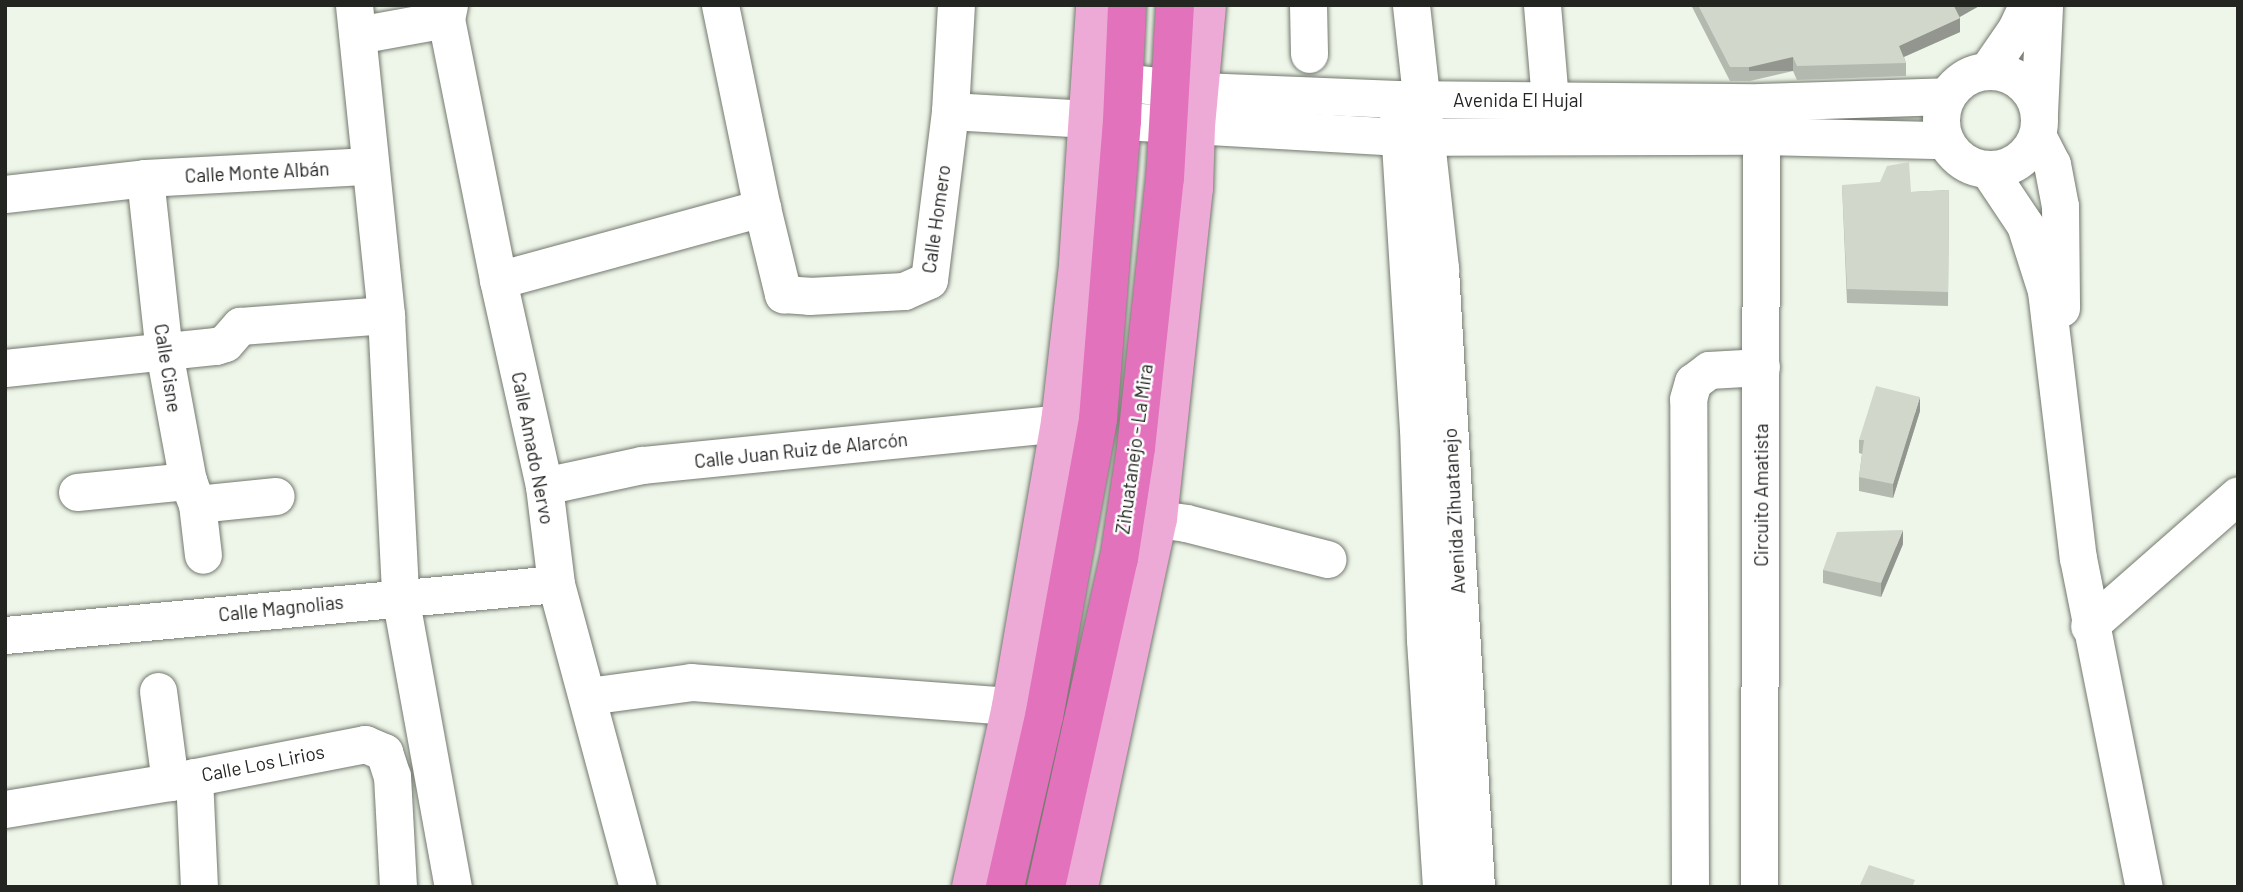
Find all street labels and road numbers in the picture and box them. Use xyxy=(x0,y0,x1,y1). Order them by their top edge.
street label: Avenida El Hujal xyxy=(1453,89,1583,111)
street label: Calle Monte Albán xyxy=(184,157,330,187)
street label: Calle Homero xyxy=(917,163,955,275)
street label: Calle Cisne xyxy=(150,322,186,414)
street label: Zihuatanejo - La Mira xyxy=(1111,362,1157,536)
street label: Calle Amado Nervo xyxy=(507,370,559,526)
street label: Circuito Amatista xyxy=(1750,423,1772,567)
street label: Calle Juan Ruiz de Alarcón xyxy=(693,427,909,473)
street label: Avenida Zihuatanejo xyxy=(1438,428,1470,594)
street label: Calle Magnolias xyxy=(217,590,345,626)
street label: Calle Los Lirios xyxy=(200,740,326,786)

